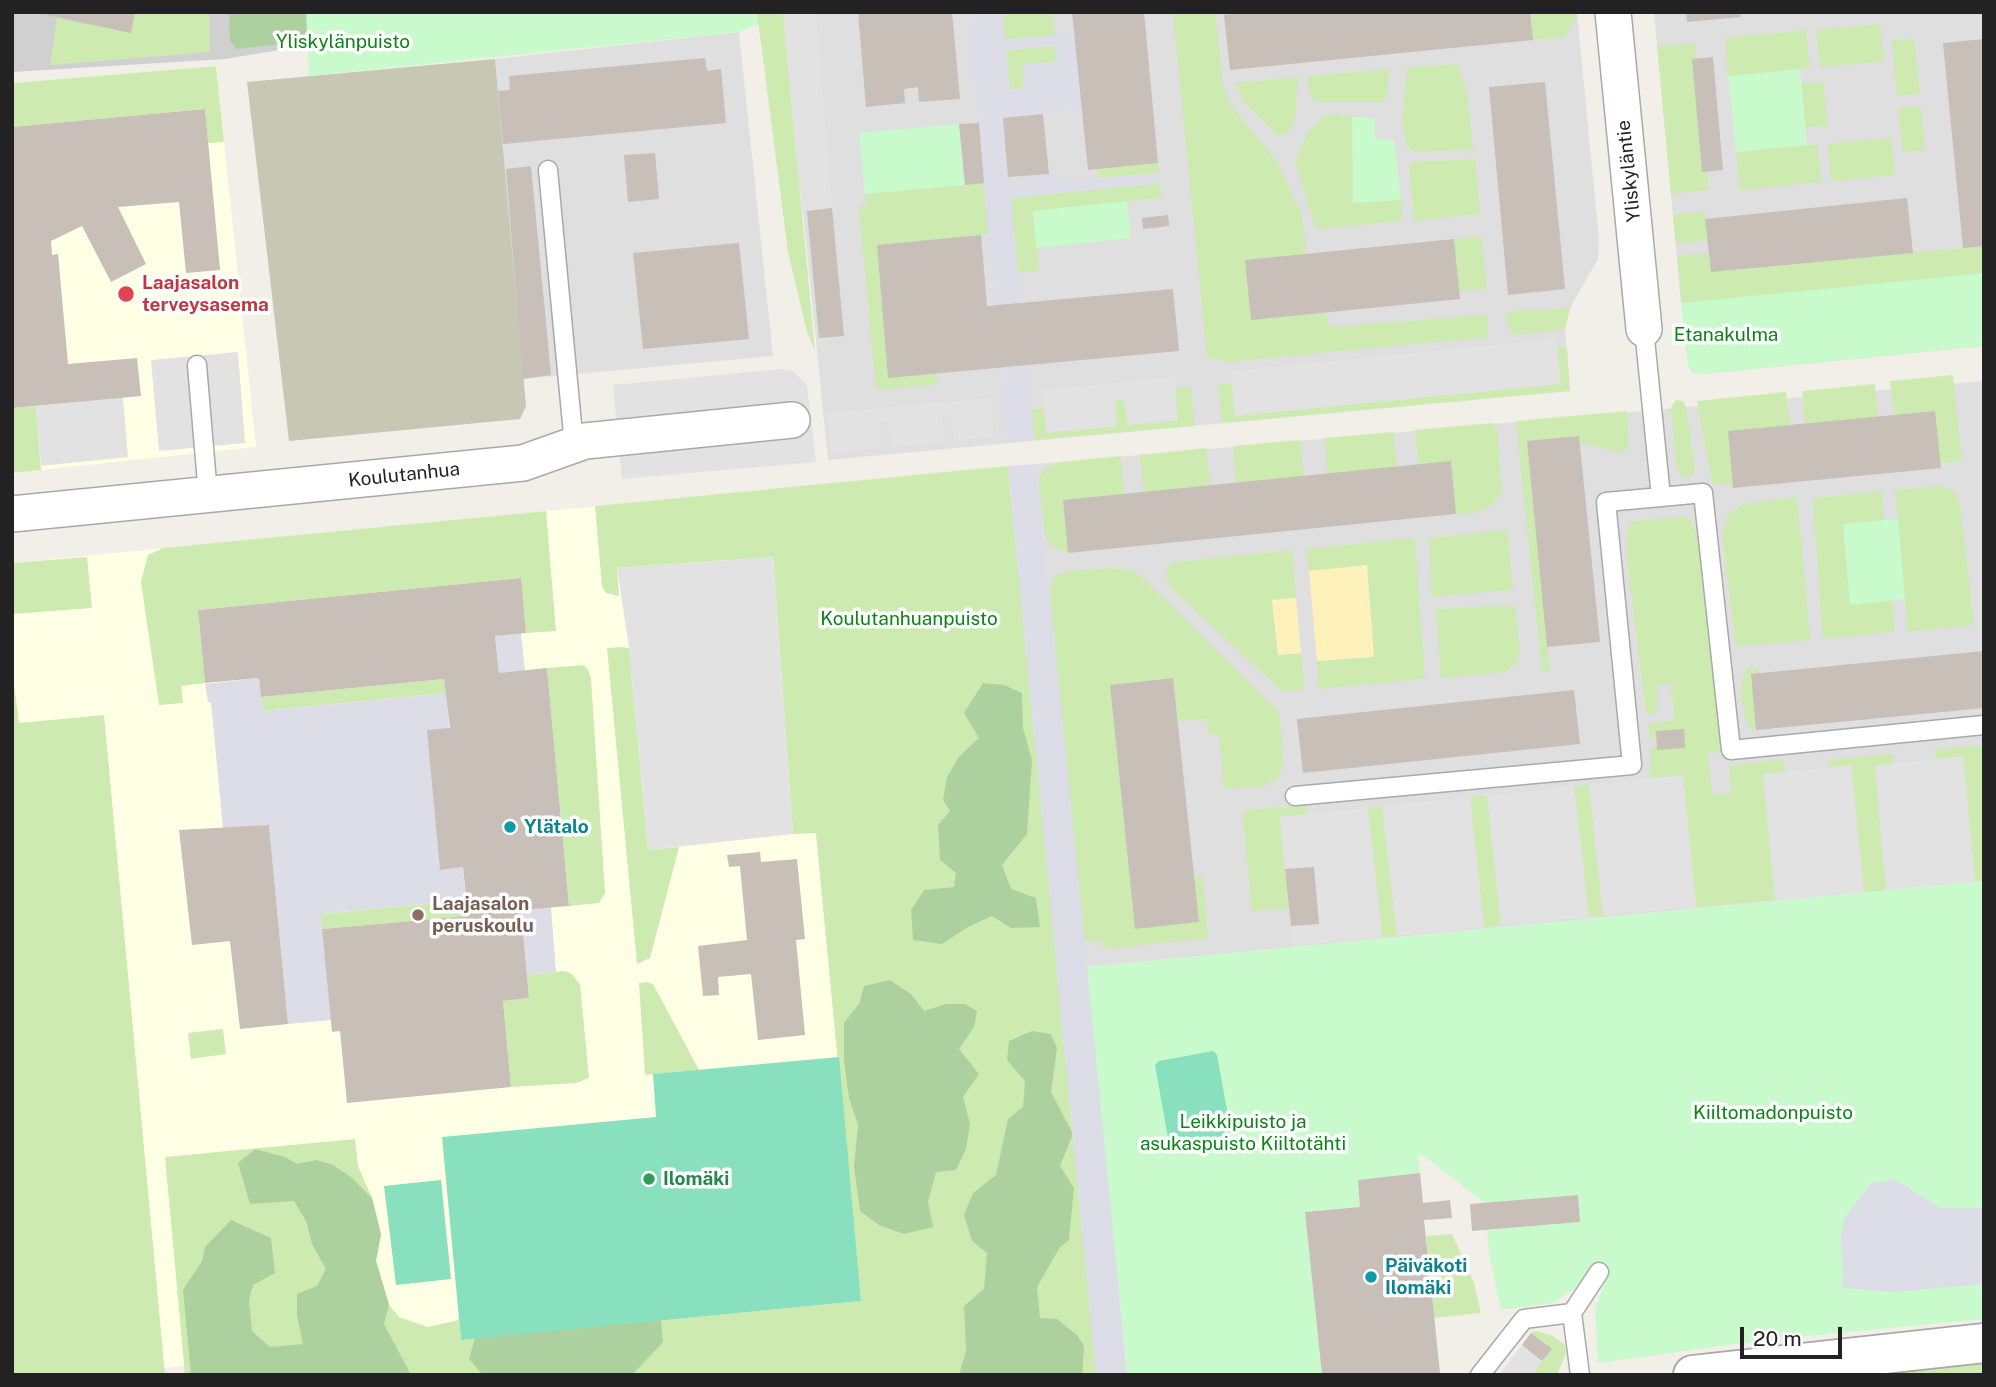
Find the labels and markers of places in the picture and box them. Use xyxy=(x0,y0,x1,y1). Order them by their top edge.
place label: Laajasalon terveysasema xyxy=(142,272,269,316)
marker: Laajasalon terveysasema xyxy=(116,284,136,304)
place label: Ylätalo xyxy=(524,816,589,838)
marker: Ylätalo xyxy=(502,819,518,835)
place label: Laajasalon peruskoulu xyxy=(432,893,534,937)
marker: Laajasalon peruskoulu xyxy=(410,907,426,923)
place label: Ilomäki xyxy=(663,1168,729,1190)
marker: Ilomäki xyxy=(641,1171,657,1187)
place label: Päiväkoti Ilomäki xyxy=(1385,1255,1467,1299)
marker: Päiväkoti Ilomäki xyxy=(1363,1269,1379,1285)

